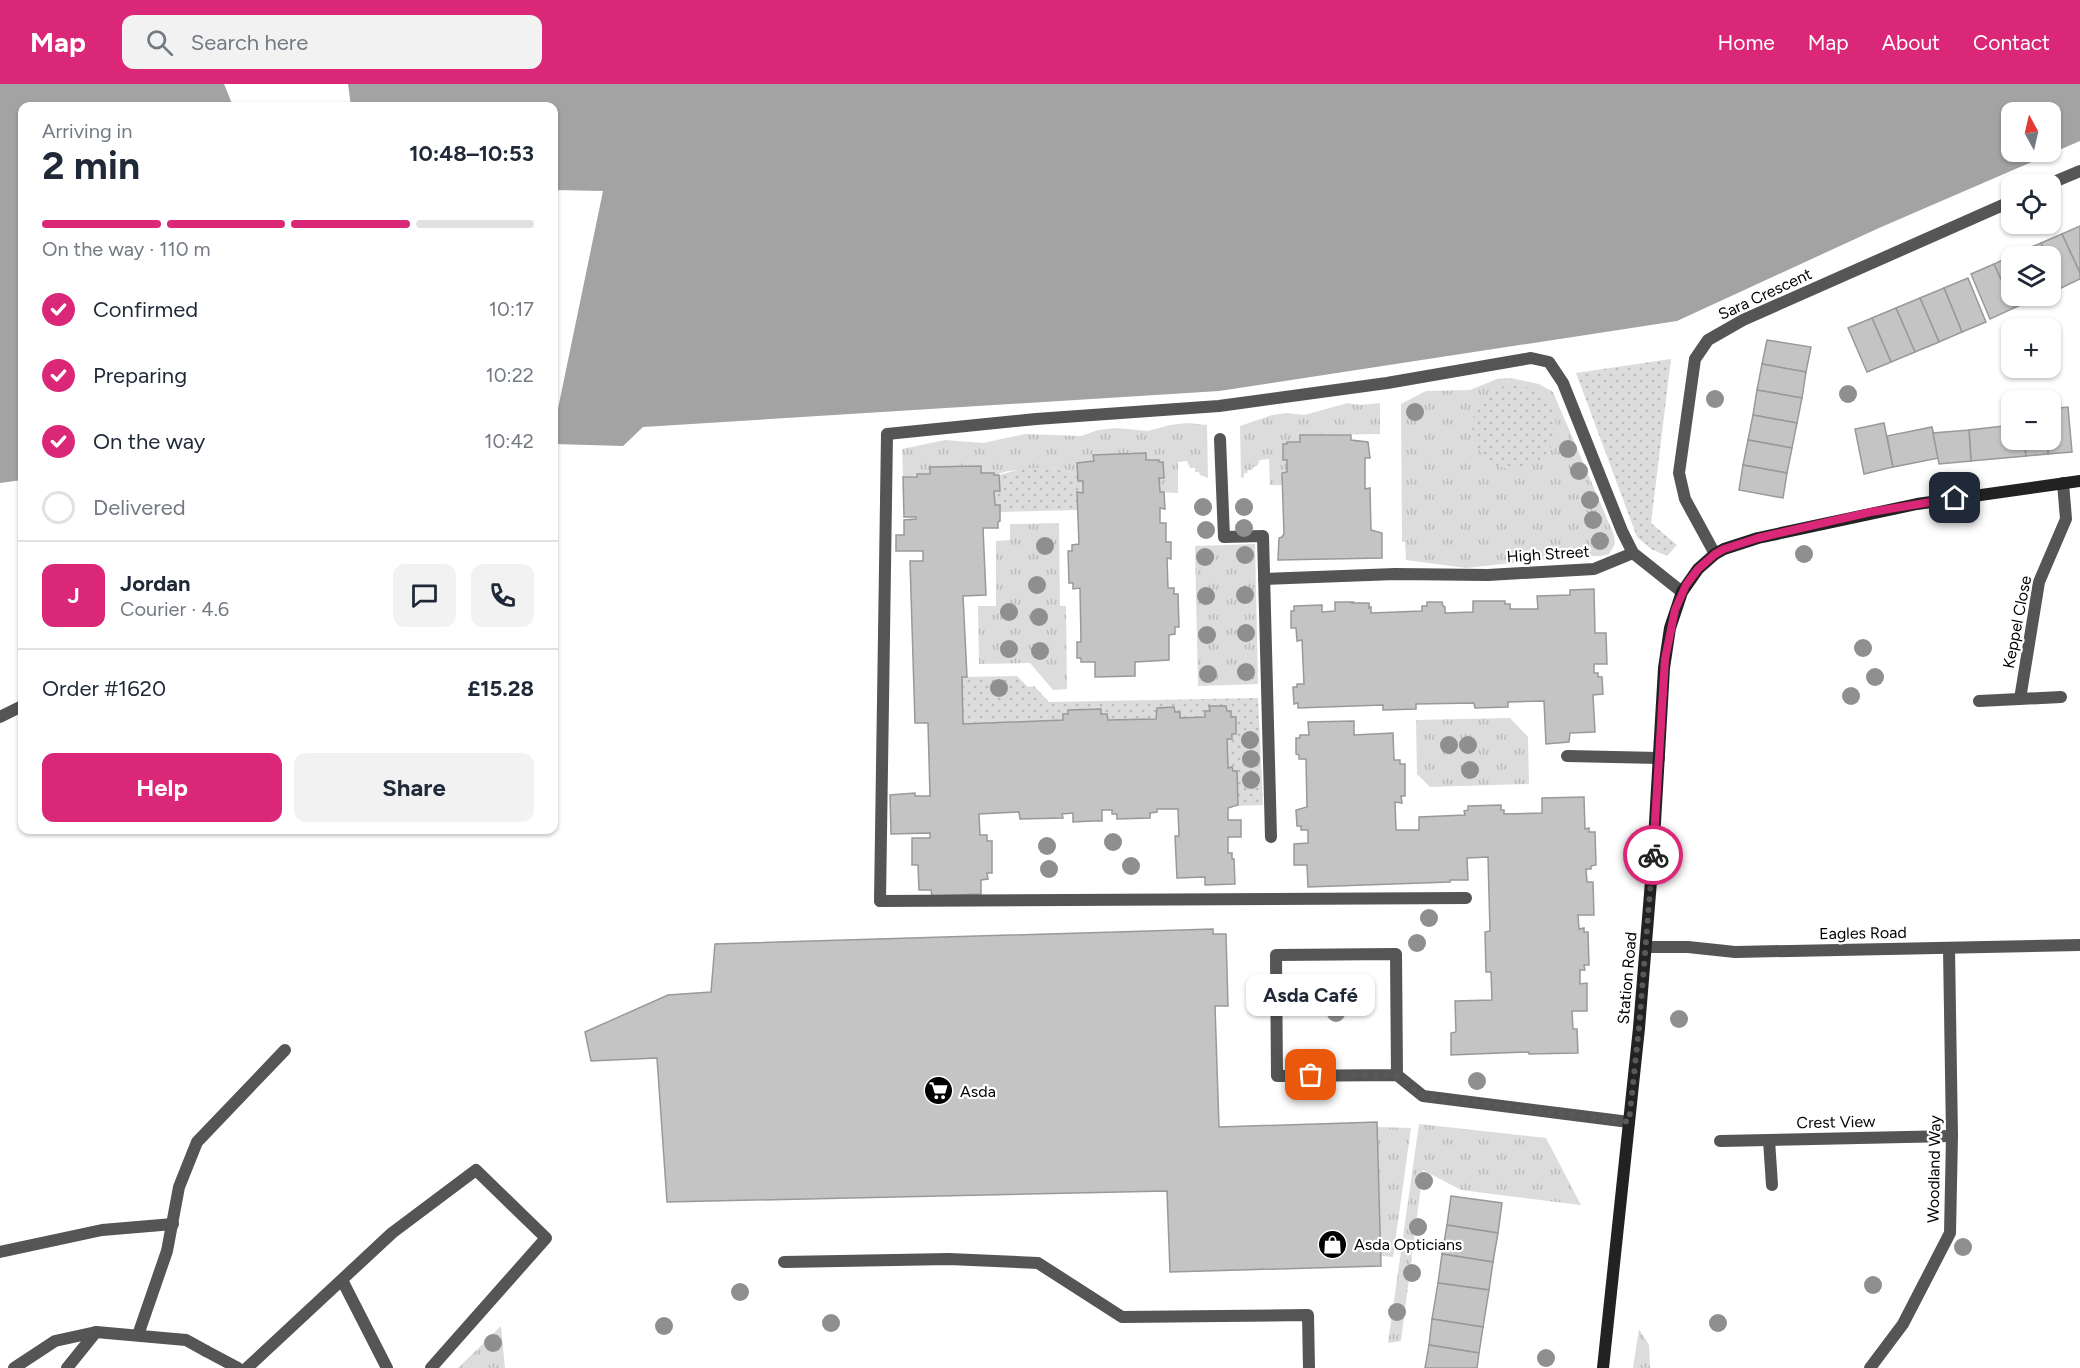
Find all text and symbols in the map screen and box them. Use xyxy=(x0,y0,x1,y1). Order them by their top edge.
search box xyxy=(122,15,542,69)
text: Map xyxy=(30,25,86,59)
icon: search xyxy=(143,26,176,59)
text: Search here xyxy=(191,29,308,56)
text: Home xyxy=(1718,30,1775,55)
text: Map xyxy=(1808,30,1849,55)
text: About xyxy=(1882,30,1940,55)
text: Contact xyxy=(1973,30,2050,55)
north arrow xyxy=(2001,102,2061,162)
map controls xyxy=(2001,102,2061,450)
text: Arriving in xyxy=(42,119,132,143)
text: 10:48–10:53 xyxy=(409,140,534,167)
text: 2 min xyxy=(42,142,140,189)
button: locate xyxy=(2001,174,2061,234)
text: On the way · 110 m xyxy=(42,237,210,261)
button: layers xyxy=(2001,246,2061,306)
street label: Sara Crescent xyxy=(1715,264,1815,324)
icon: check xyxy=(42,293,75,326)
text: Confirmed xyxy=(93,296,198,323)
text: 10:17 xyxy=(489,297,534,321)
button: + xyxy=(2001,318,2061,378)
icon: check xyxy=(42,359,75,392)
text: Preparing xyxy=(93,362,187,389)
text: 10:22 xyxy=(486,363,534,387)
button: − xyxy=(2001,390,2061,450)
icon: check xyxy=(42,425,75,458)
text: On the way xyxy=(93,428,205,455)
text: 10:42 xyxy=(484,429,534,453)
pin xyxy=(1929,472,1980,523)
icon: home xyxy=(1938,481,1971,514)
text: Delivered xyxy=(93,494,186,521)
street label: High Street xyxy=(1506,542,1590,566)
button: chat xyxy=(393,564,456,627)
button: phone xyxy=(471,564,534,627)
text: Jordan xyxy=(120,570,191,597)
street label: Keppel Close xyxy=(1999,574,2035,670)
text: J xyxy=(67,582,80,609)
text: Courier · 4.6 xyxy=(120,597,229,621)
text: Order #1620 xyxy=(42,675,166,702)
text: £15.28 xyxy=(467,675,534,702)
button: Help xyxy=(42,753,282,822)
button: Share xyxy=(294,753,534,822)
courier xyxy=(1623,825,1683,885)
icon: bike xyxy=(1637,839,1670,872)
street label: Eagles Road xyxy=(1819,923,1907,943)
street label: Station Road xyxy=(1613,931,1641,1025)
callout: Asda Café xyxy=(1246,973,1376,1015)
text: Asda Café xyxy=(1263,983,1358,1007)
pin xyxy=(1285,1049,1336,1100)
icon: bag xyxy=(1294,1058,1327,1091)
supermarket icon: Asda xyxy=(923,1075,955,1107)
place label: Asda xyxy=(960,1082,996,1101)
street label: Crest View xyxy=(1796,1112,1876,1132)
street label: Woodland Way xyxy=(1924,1114,1944,1223)
shop icon: Asda Opticians xyxy=(1317,1228,1349,1260)
place label: Asda Opticians xyxy=(1354,1235,1462,1254)

